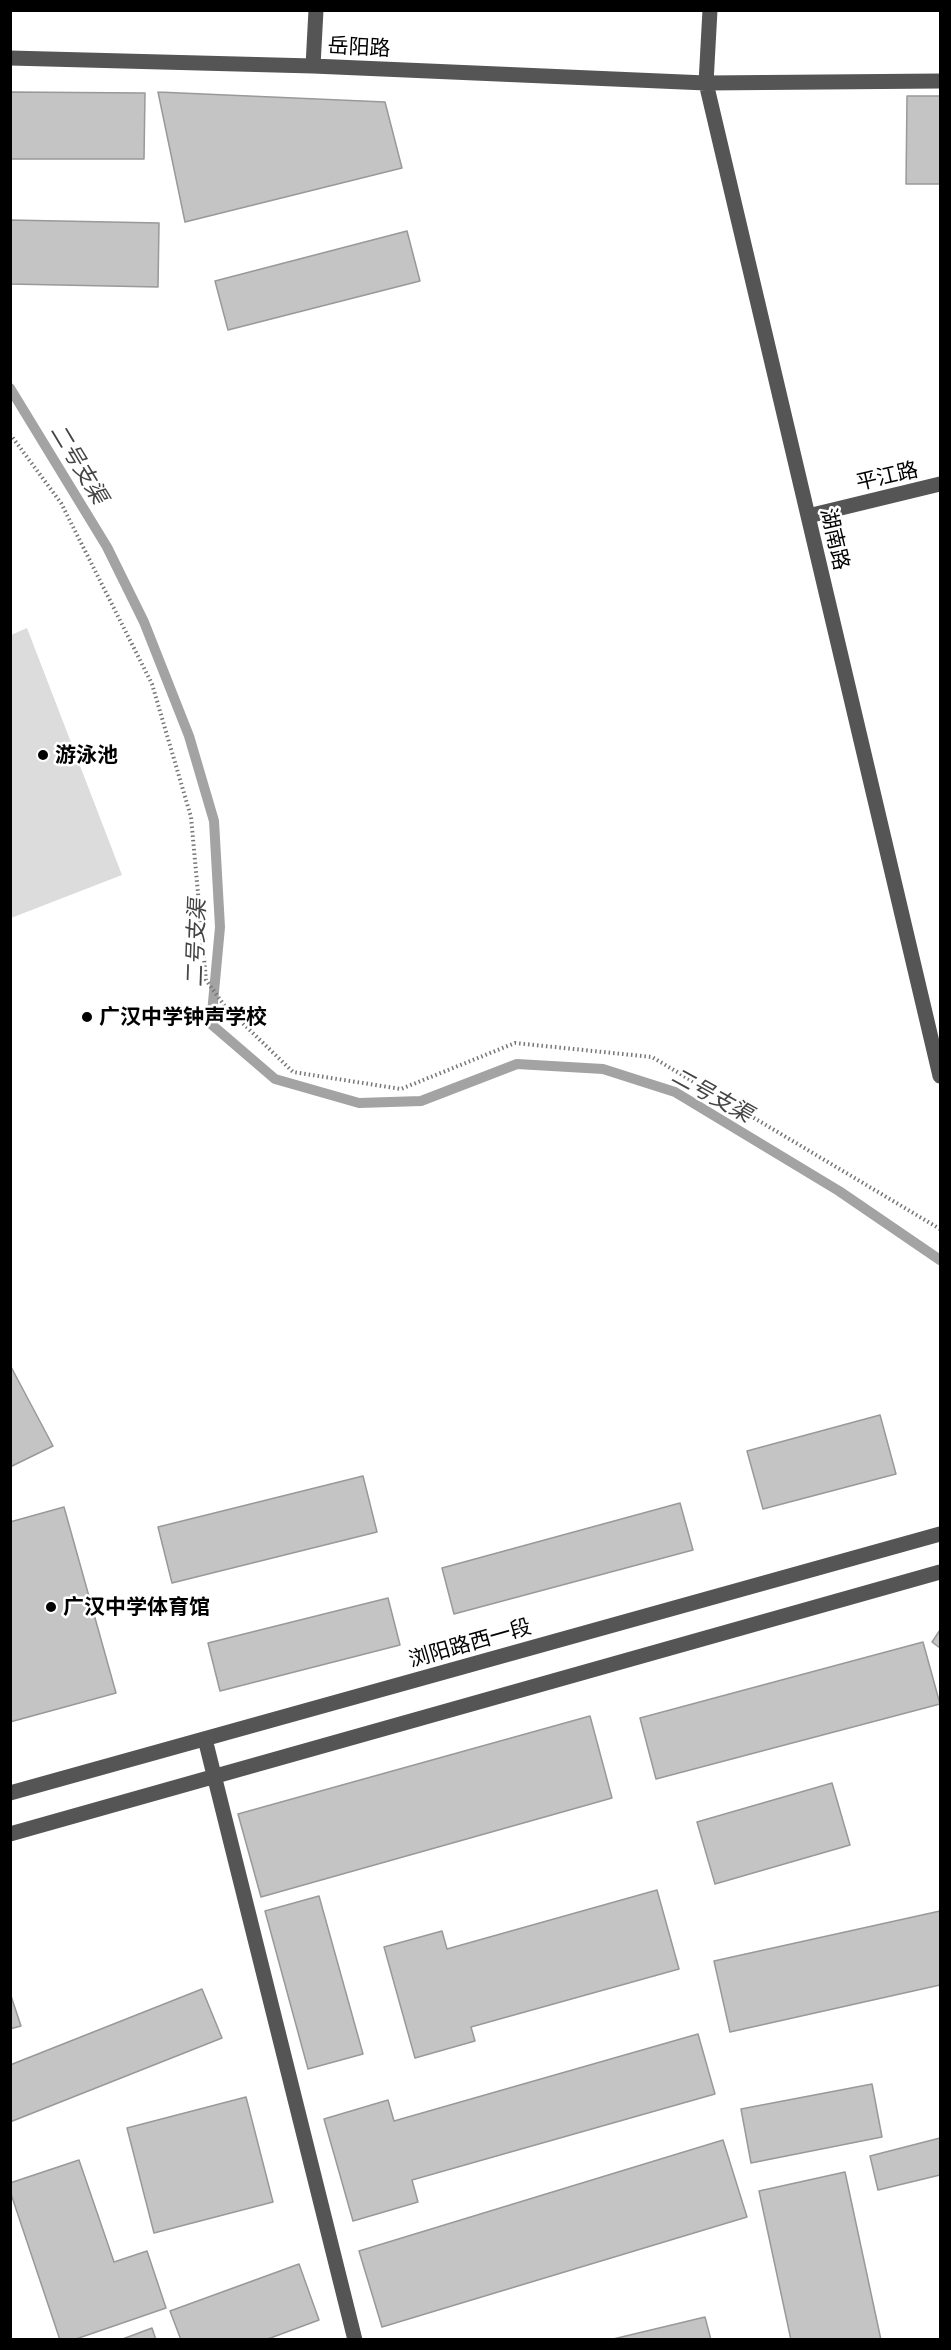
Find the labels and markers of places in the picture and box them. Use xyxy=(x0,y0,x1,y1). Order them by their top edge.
place label: 游泳池 xyxy=(55,742,118,768)
marker: 游泳池 xyxy=(36,748,50,762)
place label: 广汉中学钟声学校 xyxy=(99,1004,267,1030)
marker: 广汉中学钟声学校 xyxy=(80,1010,94,1024)
place label: 广汉中学体育馆 xyxy=(63,1594,210,1620)
marker: 广汉中学体育馆 xyxy=(44,1600,58,1614)

